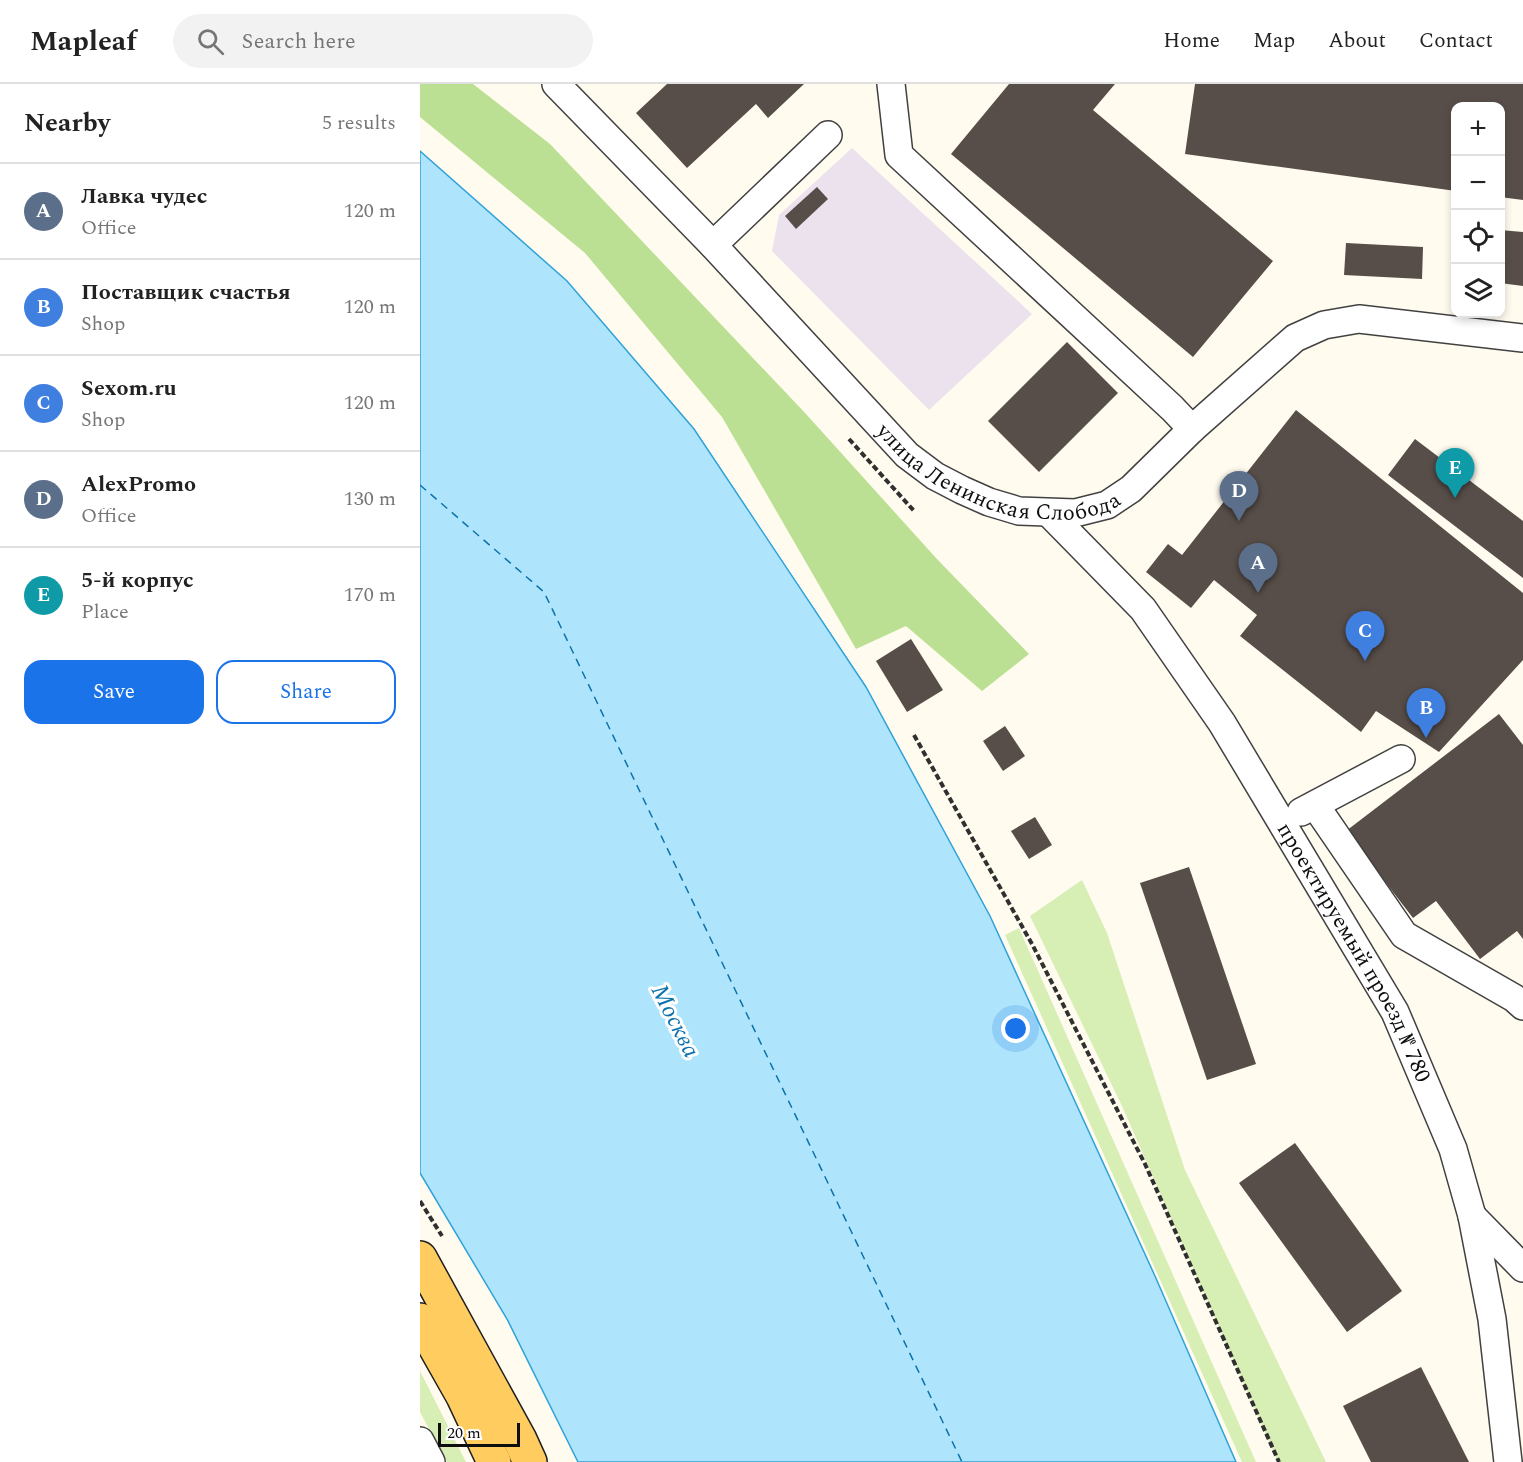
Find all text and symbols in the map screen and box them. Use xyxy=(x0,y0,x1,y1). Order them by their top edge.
search box xyxy=(173,14,593,68)
text: Mapleaf xyxy=(30,20,137,63)
icon: search xyxy=(194,25,227,58)
text: Search here xyxy=(242,25,356,58)
text: Home xyxy=(1163,25,1220,57)
text: Map xyxy=(1253,25,1295,57)
text: About xyxy=(1328,25,1386,57)
text: Contact xyxy=(1419,25,1493,57)
map controls xyxy=(1451,102,1505,318)
button: + xyxy=(1451,102,1505,156)
text: Nearby xyxy=(24,103,110,143)
text: 5 results xyxy=(322,108,396,138)
button: − xyxy=(1451,156,1505,210)
text: Лавка чудес xyxy=(81,180,207,213)
text: A xyxy=(36,196,51,226)
text: 120 m xyxy=(344,196,396,226)
button: locate xyxy=(1451,210,1505,264)
text: Office xyxy=(81,213,137,243)
button: layers xyxy=(1451,264,1505,318)
text: Поставщик счастья xyxy=(81,276,291,309)
text: B xyxy=(36,292,51,322)
text: 120 m xyxy=(344,292,396,322)
text: Shop xyxy=(81,309,125,339)
text: Sexom.ru xyxy=(81,372,177,405)
text: C xyxy=(36,388,51,418)
text: 120 m xyxy=(344,388,396,418)
text: Shop xyxy=(81,405,125,435)
street label: улица Ленинская Слобода xyxy=(868,415,1128,529)
pin: E xyxy=(1436,448,1474,498)
text: AlexPromo xyxy=(81,468,196,501)
pin: D xyxy=(1220,472,1258,521)
text: D xyxy=(35,484,52,514)
text: 130 m xyxy=(344,484,396,514)
text: Office xyxy=(81,501,137,531)
pin: A xyxy=(1238,544,1278,593)
text: 5-й корпус xyxy=(81,564,194,597)
text: E xyxy=(37,580,50,610)
text: 170 m xyxy=(344,580,396,610)
text: Place xyxy=(81,597,129,627)
pin: C xyxy=(1346,612,1384,661)
button: Save xyxy=(24,660,204,724)
button: Share xyxy=(216,660,396,724)
pin: B xyxy=(1406,688,1446,738)
street label: проектируемый проезд № 780 xyxy=(1269,816,1439,1087)
water label: Москва xyxy=(641,978,709,1064)
your location xyxy=(1001,1014,1030,1043)
scale bar xyxy=(438,1420,520,1448)
text: 20 m xyxy=(447,1421,481,1445)

